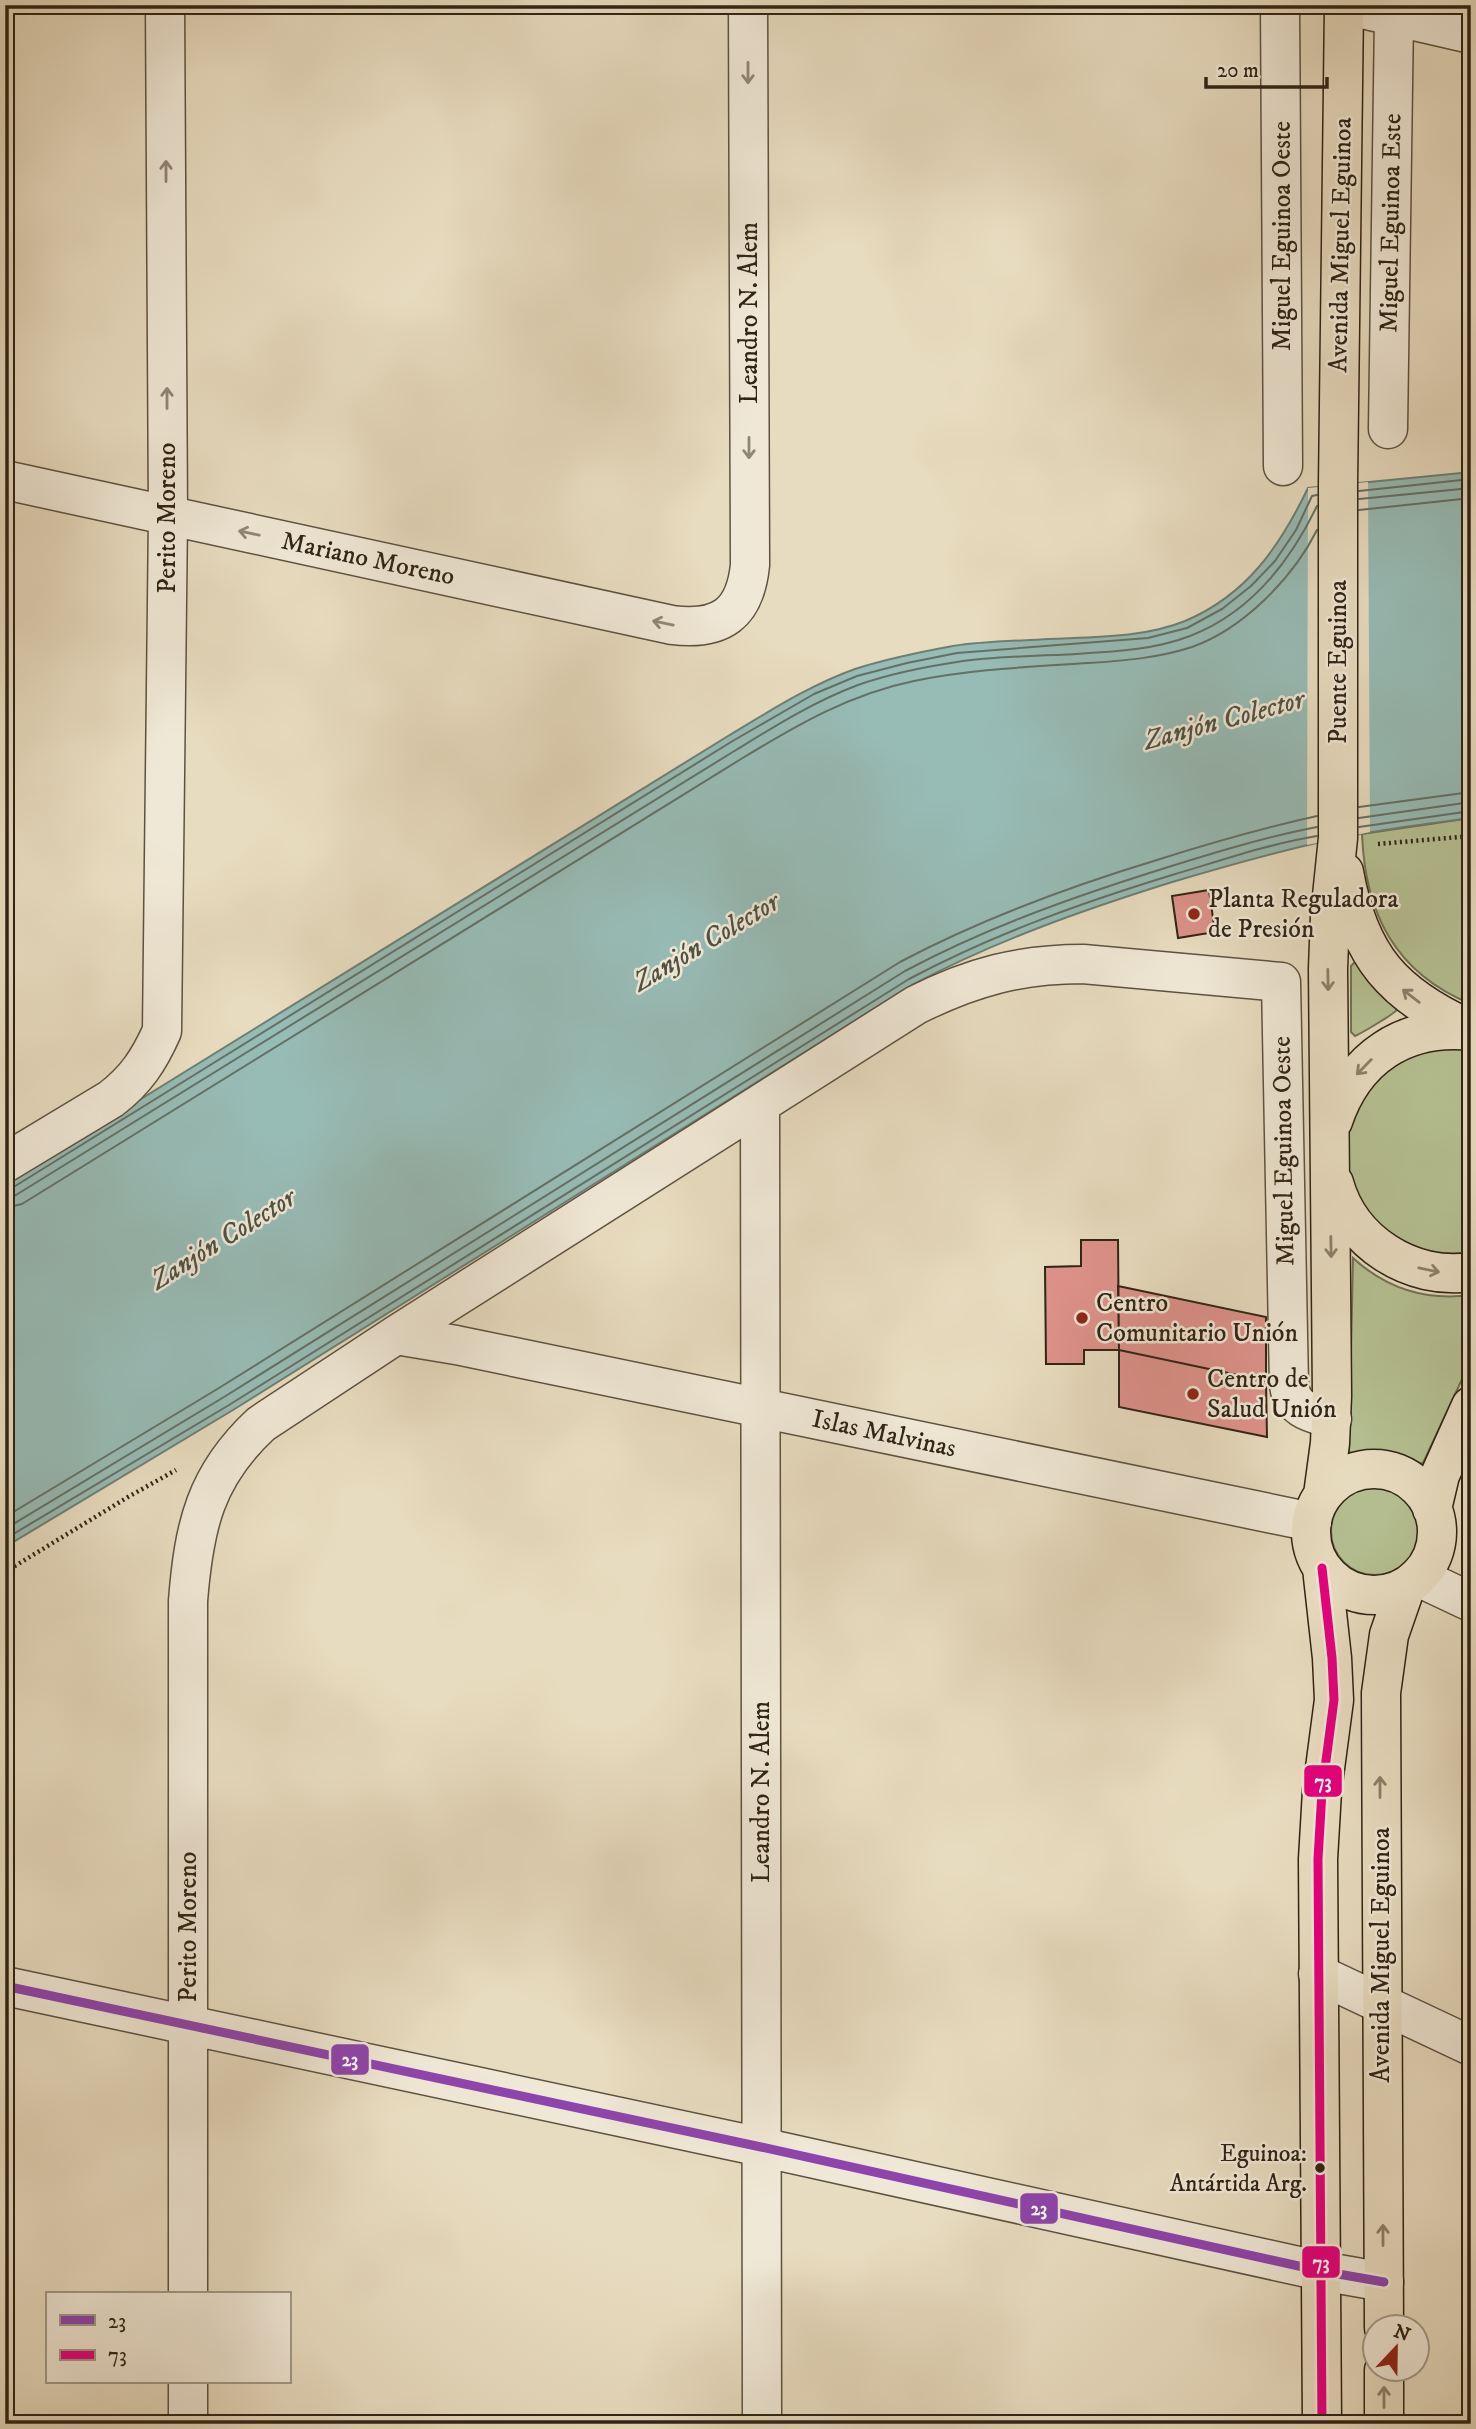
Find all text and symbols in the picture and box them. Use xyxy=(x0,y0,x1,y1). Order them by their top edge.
scale bar xyxy=(1206,46,1327,90)
text: 20 m xyxy=(1217,58,1259,84)
one-way arrow xyxy=(741,62,755,85)
street label: Miguel Eguinoa Este xyxy=(1373,113,1409,333)
street label: Avenida Miguel Eguinoa xyxy=(1322,117,1360,373)
street label: Miguel Eguinoa Oeste xyxy=(1266,121,1299,351)
one-way arrow xyxy=(159,160,173,183)
street label: Leandro N. Alem xyxy=(733,222,766,404)
one-way arrow xyxy=(160,387,174,410)
one-way arrow xyxy=(743,436,756,459)
street label: Perito Moreno xyxy=(151,443,184,593)
street label: Mariano Moreno xyxy=(278,525,458,593)
one-way arrow xyxy=(239,526,261,539)
street label: Puente Eguinoa xyxy=(1322,580,1355,744)
one-way arrow xyxy=(652,615,675,629)
water label: Zanjón Colector xyxy=(1138,681,1310,759)
water label: Zanjón Colector xyxy=(624,883,788,1001)
place label: Planta Reguladora de Presión xyxy=(1208,883,1398,946)
marker: Planta Reguladora de Presión xyxy=(1186,906,1202,922)
one-way arrow xyxy=(1321,968,1335,991)
one-way arrow xyxy=(1403,989,1421,1004)
street label: Miguel Eguinoa Oeste xyxy=(1265,1036,1303,1266)
one-way arrow xyxy=(1356,1058,1373,1075)
water label: Zanjón Colector xyxy=(142,1179,304,1299)
one-way arrow xyxy=(1324,1235,1338,1258)
one-way arrow xyxy=(1417,1264,1440,1278)
place label: Centro Comunitario Unión xyxy=(1096,1287,1299,1350)
marker: Centro Comunitario Unión xyxy=(1074,1310,1090,1326)
place label: Centro de Salud Unión xyxy=(1207,1363,1337,1426)
marker: Centro de Salud Unión xyxy=(1185,1386,1201,1402)
street label: Islas Malvinas xyxy=(809,1403,959,1465)
street label: Leandro N. Alem xyxy=(745,1701,778,1883)
line badge: 73 xyxy=(1303,1764,1343,1798)
text: 73 xyxy=(1314,1771,1332,1794)
one-way arrow xyxy=(1374,1776,1387,1799)
street label: Avenida Miguel Eguinoa xyxy=(1365,1827,1398,2083)
street label: Perito Moreno xyxy=(172,1852,205,2002)
line badge: 23 xyxy=(330,2043,370,2076)
text: 23 xyxy=(342,2049,358,2072)
place label: Eguinoa: Antártida Arg. xyxy=(1170,2139,1307,2199)
marker: Eguinoa: Antártida Arg. xyxy=(1313,2161,1327,2175)
line badge: 23 xyxy=(1019,2192,1059,2225)
text: 23 xyxy=(1031,2198,1047,2221)
one-way arrow xyxy=(1376,2224,1390,2247)
line badge: 73 xyxy=(1301,2245,1341,2279)
text: 73 xyxy=(1312,2252,1330,2275)
legend xyxy=(46,2292,290,2384)
text: 23 xyxy=(108,2309,126,2335)
north arrow xyxy=(1360,2314,1430,2384)
text: N xyxy=(1390,2320,1414,2347)
text: 73 xyxy=(108,2343,127,2369)
one-way arrow xyxy=(1377,2385,1391,2408)

